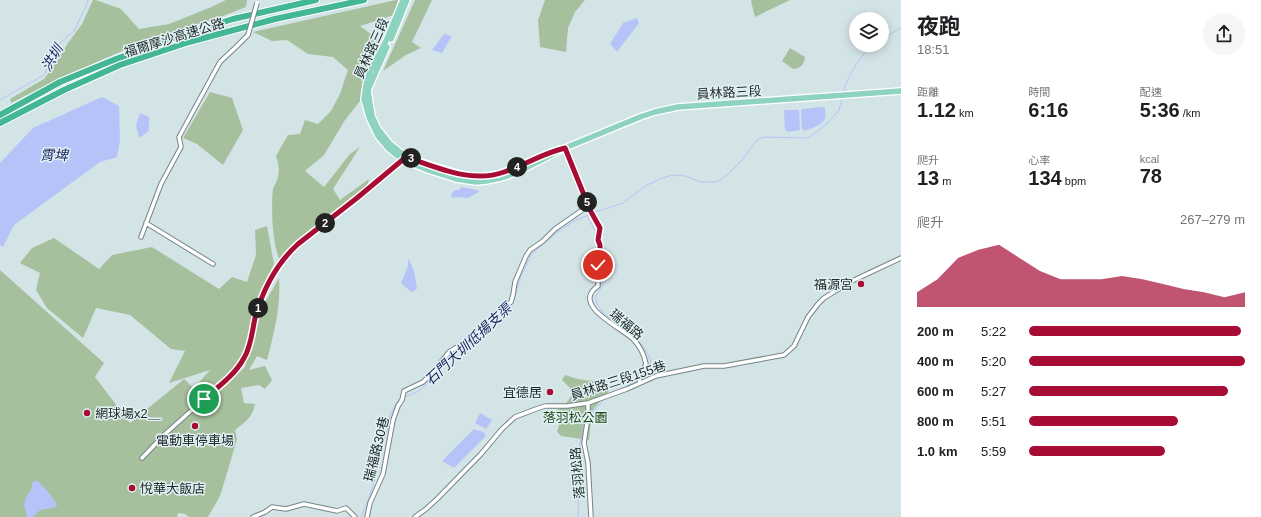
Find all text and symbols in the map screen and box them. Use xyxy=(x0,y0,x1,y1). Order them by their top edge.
map controls xyxy=(849,12,889,52)
button: layers xyxy=(849,12,889,52)
button: share xyxy=(1203,13,1245,55)
text: 夜跑 xyxy=(917,14,961,39)
street label: 福爾摩沙高速公路 xyxy=(122,15,226,60)
street label: 員林路三段 xyxy=(351,15,392,81)
water label: 洪圳 xyxy=(38,40,67,74)
text: 18:51 xyxy=(917,42,950,57)
street label: 員林路三段 xyxy=(696,83,762,102)
text: 距離 xyxy=(917,86,939,98)
text: 時間 xyxy=(1028,86,1050,98)
text: 配速 xyxy=(1140,86,1162,98)
text: 1.12 xyxy=(917,99,956,121)
text: 6:16 xyxy=(1028,99,1068,121)
text: 5:36 xyxy=(1140,99,1180,121)
text: km xyxy=(956,107,974,119)
text: /km xyxy=(1180,107,1200,119)
water label: 霄埤 xyxy=(40,147,70,163)
pin: 3 xyxy=(401,148,421,168)
text: 3 xyxy=(408,152,414,164)
text: kcal xyxy=(1140,153,1159,165)
text: 爬升 xyxy=(917,154,939,166)
text: 心率 xyxy=(1028,154,1050,166)
pin: 4 xyxy=(507,157,527,177)
text: 4 xyxy=(514,161,520,173)
text: 78 xyxy=(1140,165,1162,187)
text: 13 xyxy=(917,167,939,189)
text: 134 xyxy=(1028,167,1062,189)
text: m xyxy=(939,175,951,187)
text: bpm xyxy=(1062,175,1086,187)
pin: 5 xyxy=(577,192,597,212)
text: 5 xyxy=(584,196,590,208)
text: 267–279 m xyxy=(1180,212,1245,227)
pin: 2 xyxy=(315,213,335,233)
text: 爬升 xyxy=(917,215,943,230)
text: 2 xyxy=(322,217,328,229)
pin xyxy=(581,248,615,282)
icon: check xyxy=(587,254,609,276)
place label: 福源宮 xyxy=(814,277,853,292)
marker: 福源宮 xyxy=(856,279,866,289)
pin: 1 xyxy=(248,298,268,318)
water label: 石門大圳低揚支渠 xyxy=(422,299,516,388)
text: 1 xyxy=(255,302,261,314)
street label: 瑞福路 xyxy=(607,306,646,343)
text: 200 m xyxy=(917,324,954,339)
text: 5:22 xyxy=(981,324,1006,339)
text: 400 m xyxy=(917,354,954,369)
text: 5:20 xyxy=(981,354,1006,369)
street label: 員林路三段155巷 xyxy=(568,358,668,403)
pin xyxy=(187,382,221,416)
text: 600 m xyxy=(917,384,954,399)
text: 5:27 xyxy=(981,384,1006,399)
place label: 宜德居 xyxy=(503,385,542,400)
marker: 宜德居 xyxy=(545,387,555,397)
icon: arrive xyxy=(193,388,215,410)
place label: 網球場x2＿ xyxy=(95,406,161,421)
marker: 網球場x2＿ xyxy=(82,408,92,418)
park label: 落羽松公園 xyxy=(542,410,608,425)
text: 800 m xyxy=(917,414,954,429)
text: 5:51 xyxy=(981,414,1006,429)
street label: 瑞福路30巷 xyxy=(361,415,392,483)
marker: 電動車停車場 xyxy=(190,421,200,431)
place label: 電動車停車場 xyxy=(156,433,234,448)
text: 1.0 km xyxy=(917,444,957,459)
text: 5:59 xyxy=(981,444,1006,459)
street label: 落羽松路 xyxy=(568,446,587,500)
place label: 悅華大飯店 xyxy=(140,481,205,496)
marker: 悅華大飯店 xyxy=(127,483,137,493)

